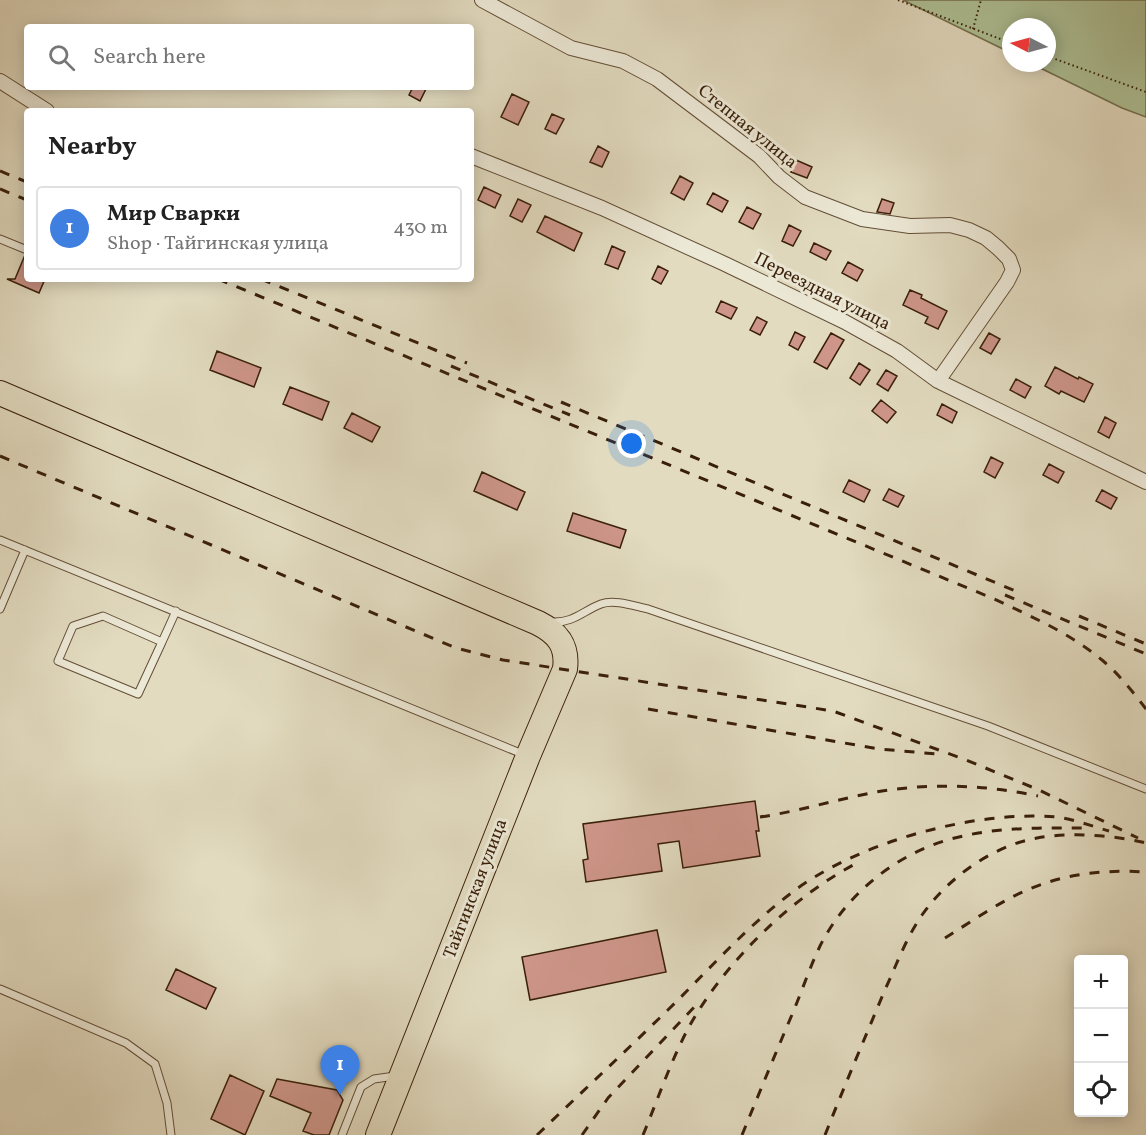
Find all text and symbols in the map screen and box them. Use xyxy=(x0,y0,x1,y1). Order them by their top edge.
north arrow xyxy=(1002,18,1056,72)
search box xyxy=(24,24,474,90)
icon: search xyxy=(45,41,78,74)
text: Search here xyxy=(93,42,206,73)
street label: Степная улица xyxy=(692,79,802,175)
text: Nearby xyxy=(48,129,137,165)
text: Мир Сварки xyxy=(107,199,240,230)
text: 1 xyxy=(65,214,74,242)
text: 430 m xyxy=(393,214,448,242)
text: Shop · Тайгинская улица xyxy=(107,230,329,258)
street label: Переездная улица xyxy=(750,247,894,337)
your location xyxy=(617,429,646,458)
street label: Тайгинская улица xyxy=(438,815,514,963)
map controls xyxy=(1074,955,1128,1117)
button: + xyxy=(1074,955,1128,1009)
button: − xyxy=(1074,1009,1128,1063)
pin: 1 xyxy=(320,1046,360,1095)
button: locate xyxy=(1074,1063,1128,1117)

